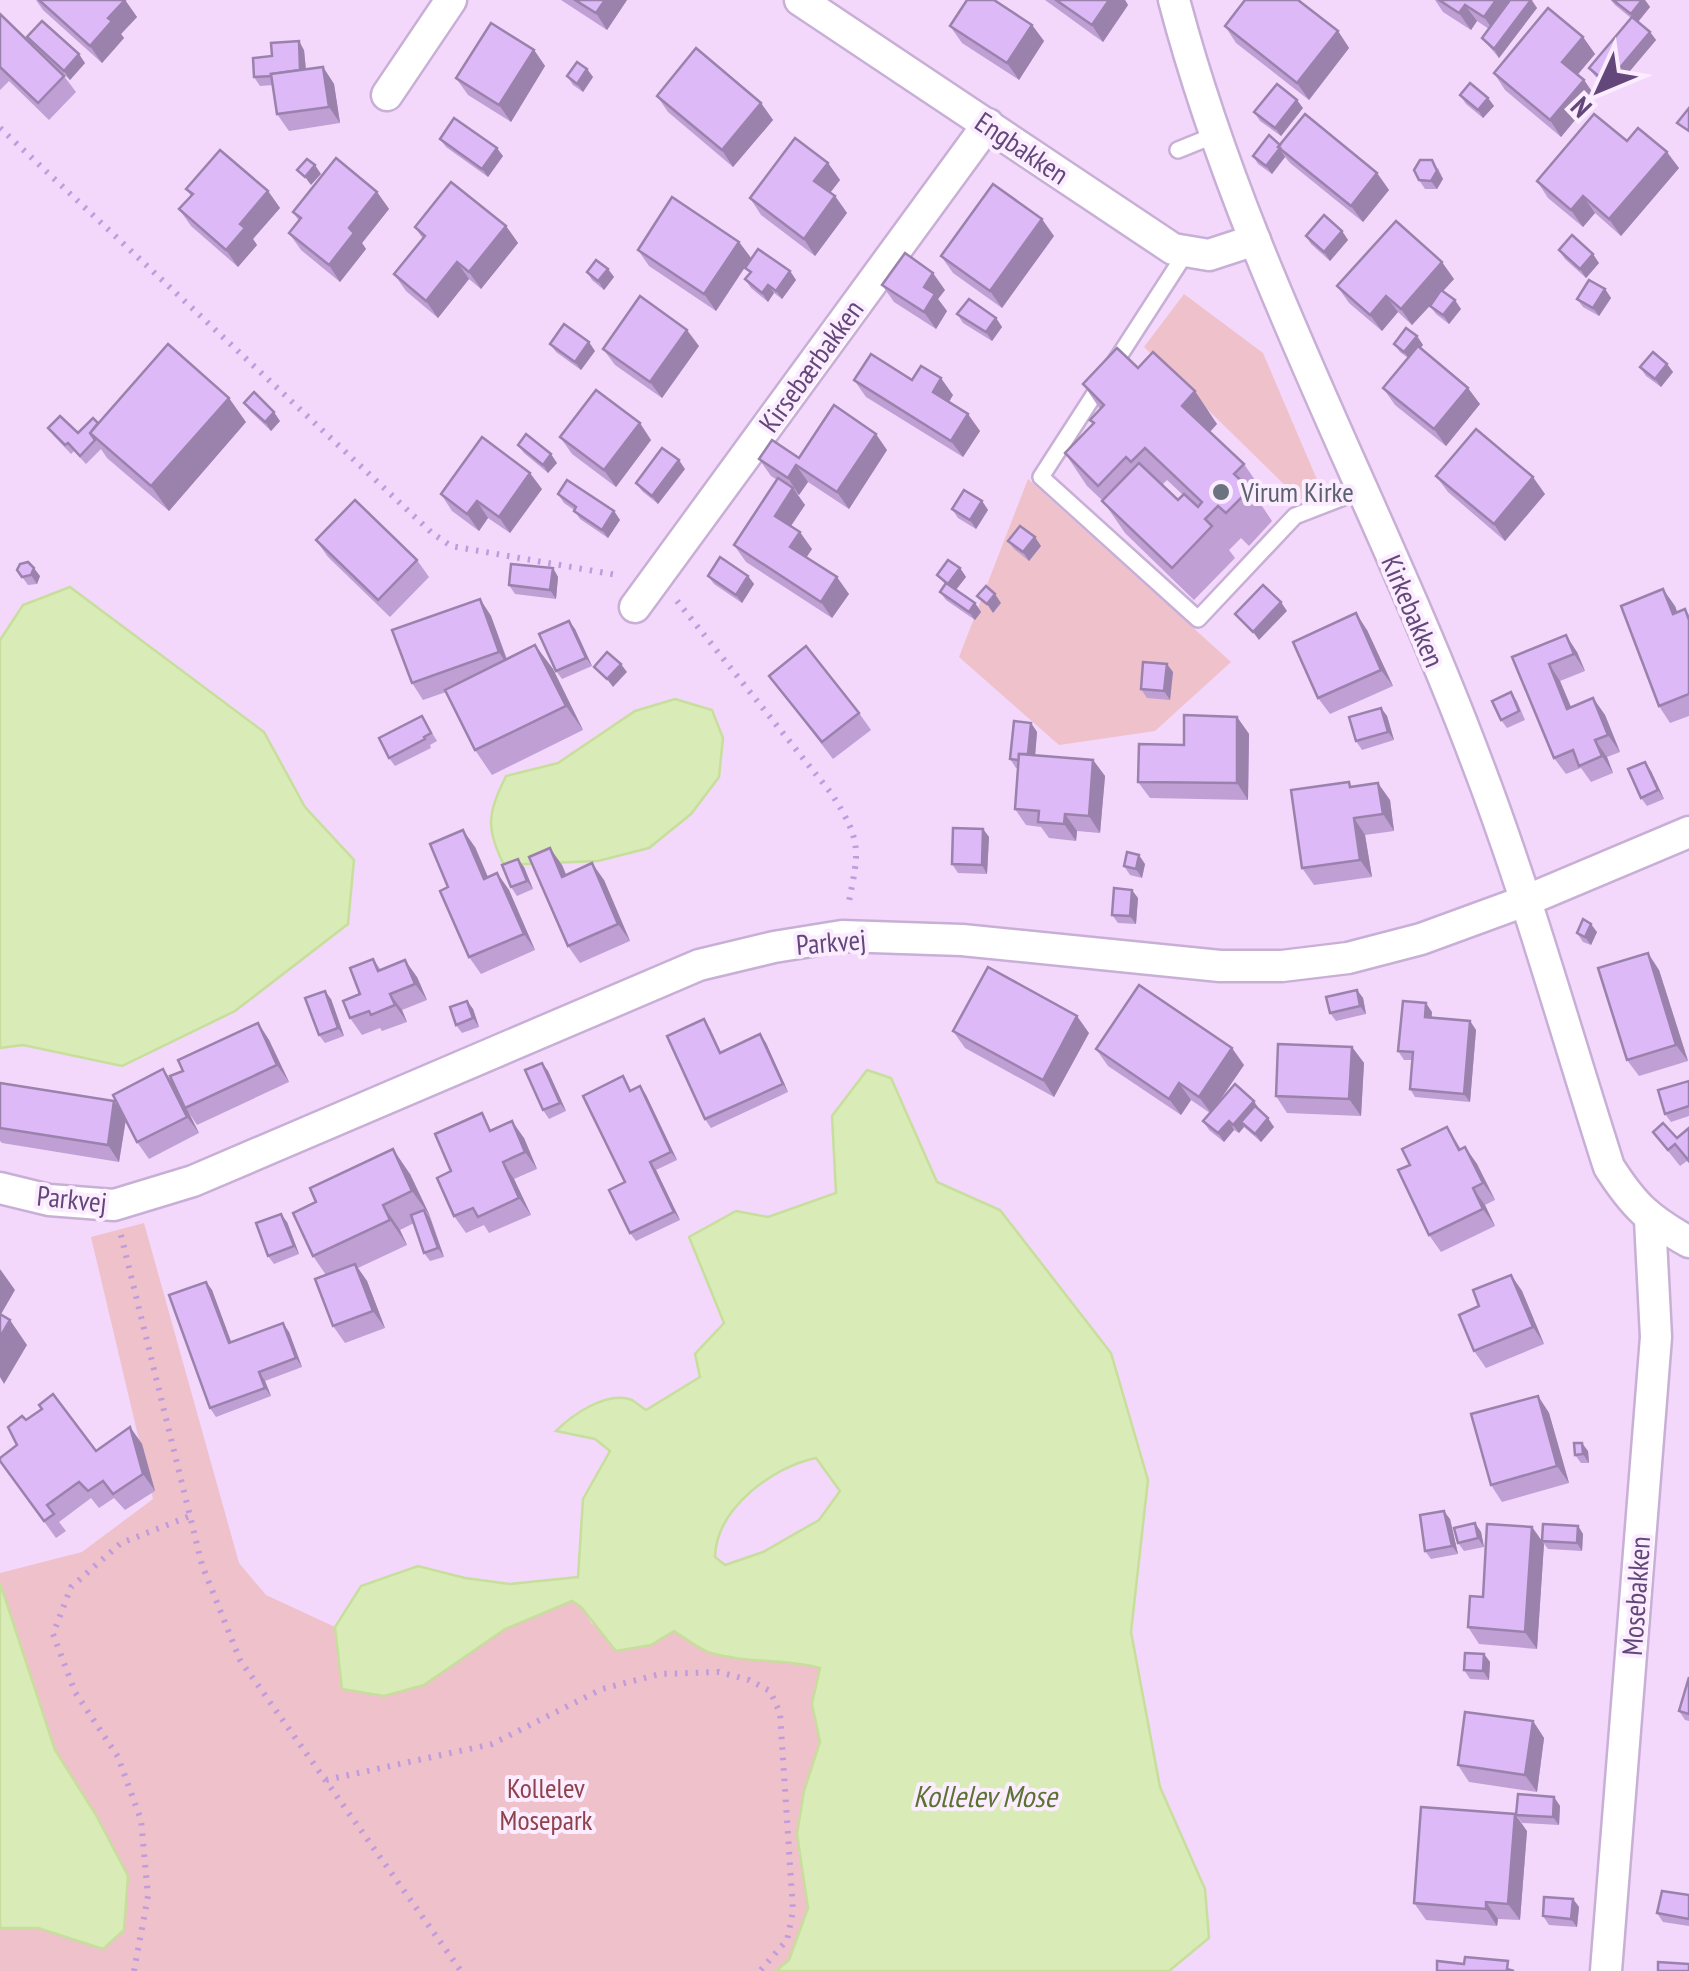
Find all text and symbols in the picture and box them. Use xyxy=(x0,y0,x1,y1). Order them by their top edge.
north arrow xyxy=(1549,40,1649,140)
text: N xyxy=(1562,89,1599,126)
street label: Engbakken xyxy=(968,103,1076,192)
street label: Kirsebærbakken xyxy=(750,292,871,439)
place label: Virum Kirke xyxy=(1240,473,1354,510)
marker: Virum Kirke xyxy=(1210,481,1232,503)
street label: Kirkebakken xyxy=(1373,549,1454,673)
street label: Parkvej xyxy=(794,920,867,963)
street label: Parkvej xyxy=(35,1176,109,1221)
street label: Mosebakken xyxy=(1613,1535,1658,1657)
park label: Kollelev Mosepark xyxy=(500,1769,593,1838)
water label: Kollelev Mose xyxy=(913,1776,1058,1815)

